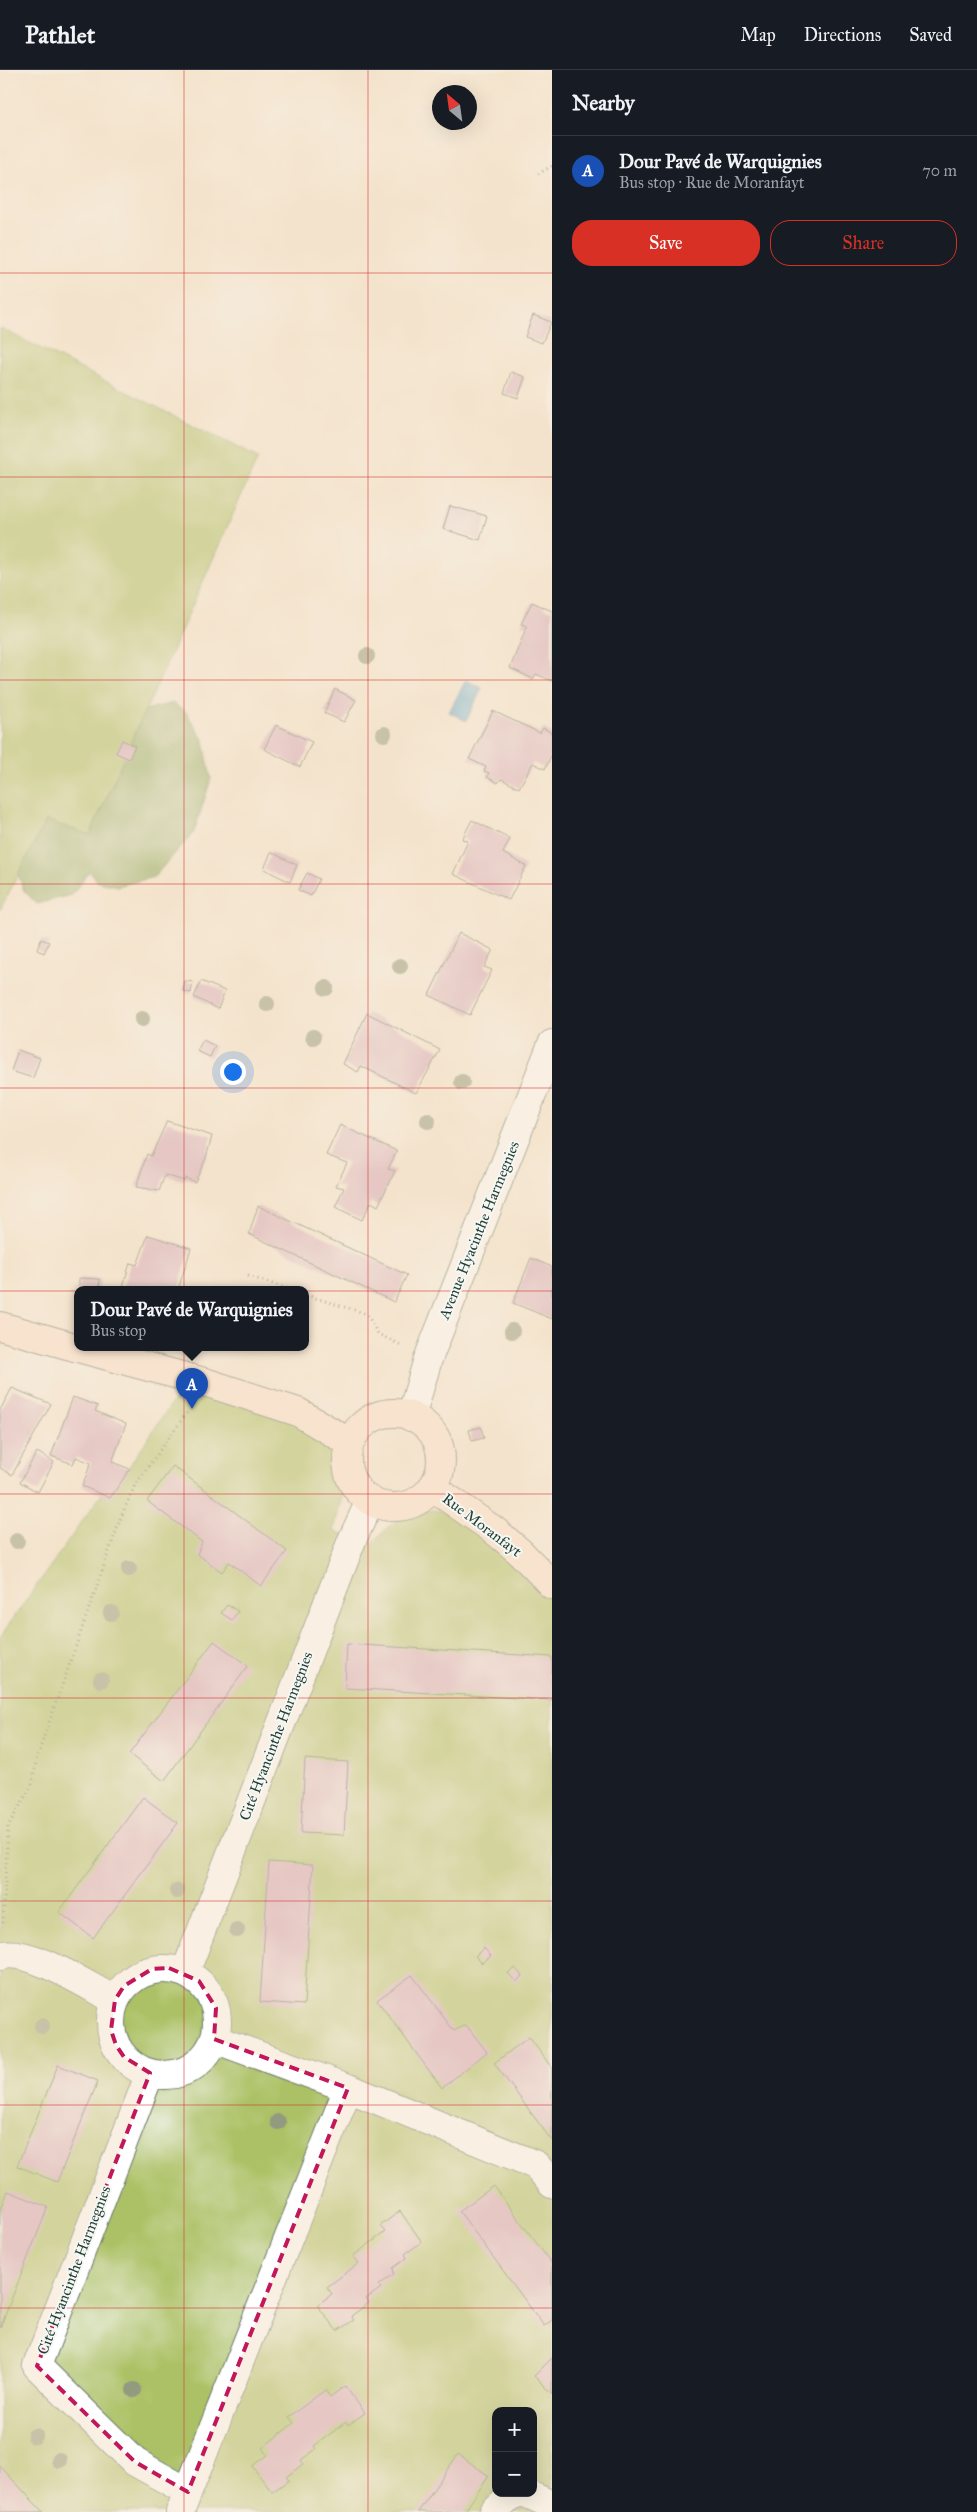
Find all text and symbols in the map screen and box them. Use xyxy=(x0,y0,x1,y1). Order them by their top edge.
text: Pathlet xyxy=(25,20,95,50)
text: Map xyxy=(740,24,776,46)
text: Directions xyxy=(804,24,881,46)
text: Saved xyxy=(909,24,952,46)
north arrow xyxy=(432,85,477,130)
text: Nearby xyxy=(572,90,635,116)
text: Dour Pavé de Warquignies xyxy=(619,150,822,173)
text: A xyxy=(583,161,593,180)
text: 70 m xyxy=(922,161,957,180)
text: Bus stop · Rue de Moranfayt xyxy=(619,173,804,192)
button: Save xyxy=(572,220,760,266)
button: Share xyxy=(770,220,957,266)
your location xyxy=(220,1059,246,1085)
street label: Avenue Hyacinthe Harmegnies xyxy=(435,1138,523,1323)
popup xyxy=(74,1286,309,1351)
text: Dour Pavé de Warquignies xyxy=(90,1298,293,1321)
text: Bus stop xyxy=(90,1321,146,1340)
pin: A xyxy=(176,1368,208,1409)
street label: Rue Moranfayt xyxy=(439,1489,526,1561)
street label: Cité Hyancinthe Harmegnies xyxy=(235,1649,317,1823)
street label: Cité Hyancinthe Harmegnies xyxy=(33,2183,115,2357)
map controls xyxy=(492,2407,537,2497)
button: + xyxy=(492,2407,537,2452)
button: − xyxy=(492,2452,537,2497)

